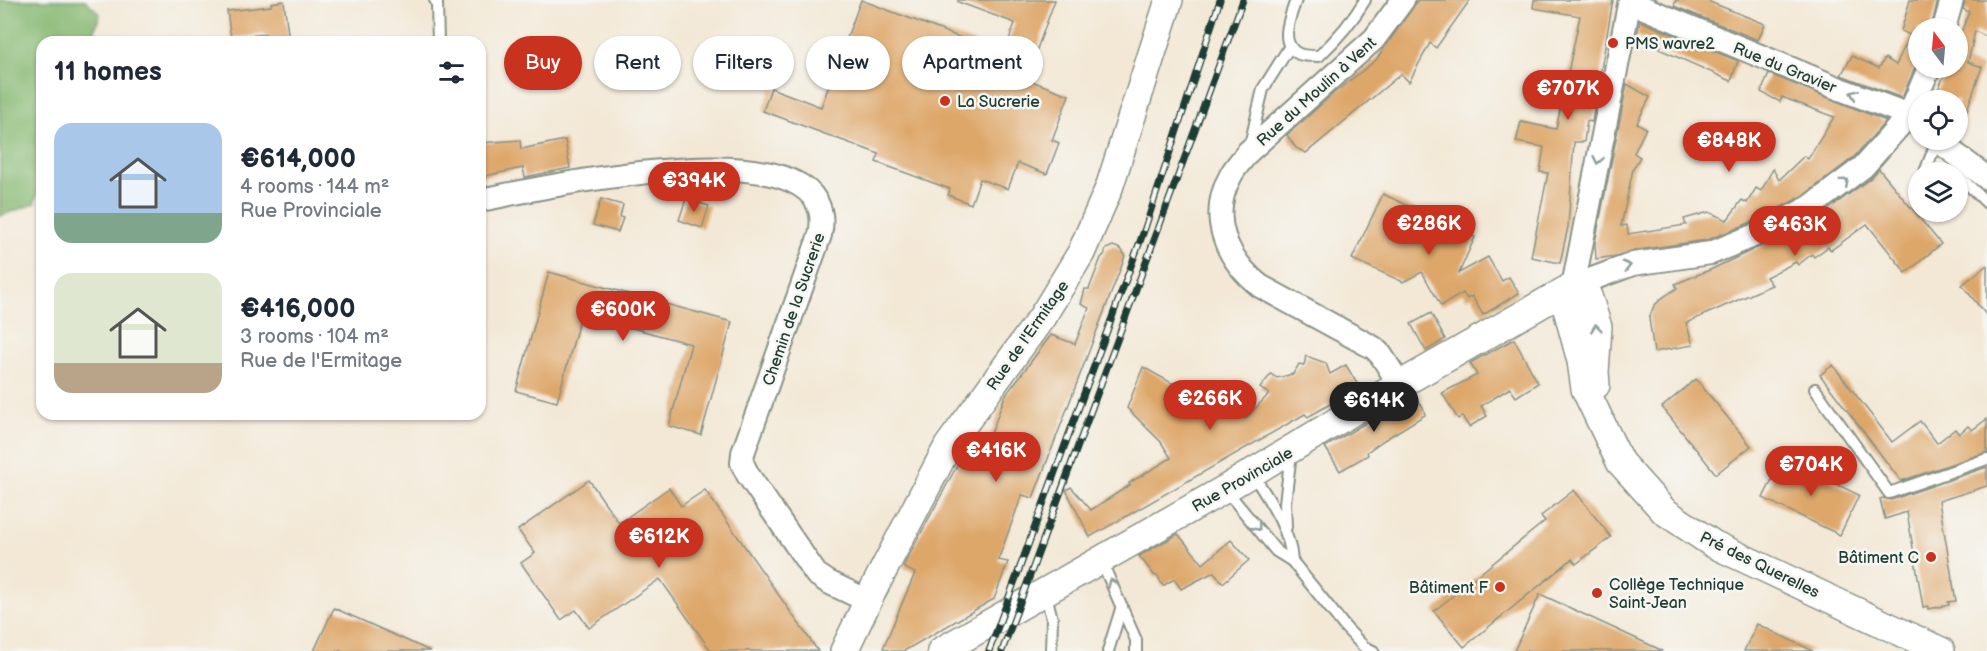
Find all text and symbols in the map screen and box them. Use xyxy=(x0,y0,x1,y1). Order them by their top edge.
north arrow xyxy=(1908,18,1968,78)
map controls xyxy=(1908,18,1968,222)
street label: Rue du Moulin à Vent xyxy=(1254,34,1381,151)
place label: PMS wavre2 xyxy=(1625,35,1715,54)
chip: Buy xyxy=(504,36,582,90)
chip: Rent xyxy=(594,36,681,90)
chip: Filters xyxy=(693,36,794,90)
chip: New xyxy=(806,36,890,90)
chip: Apartment xyxy=(902,36,1043,90)
marker: PMS wavre2 xyxy=(1606,36,1620,50)
street label: Rue du Gravier xyxy=(1730,39,1839,98)
icon: filters xyxy=(435,56,468,89)
text: 11 homes xyxy=(54,57,162,88)
pin: €707K xyxy=(1526,70,1610,121)
text: €707K xyxy=(1536,77,1600,101)
one-way arrow xyxy=(1849,89,1860,102)
button: locate xyxy=(1908,90,1968,150)
place label: La Sucrerie xyxy=(957,93,1040,112)
marker: La Sucrerie xyxy=(938,94,952,108)
pin: €848K xyxy=(1687,122,1771,173)
text: €848K xyxy=(1697,129,1761,153)
text: €614,000 xyxy=(240,144,356,175)
icon: home xyxy=(102,147,174,219)
one-way arrow xyxy=(1592,155,1605,165)
pin: €394K xyxy=(652,162,736,213)
button: layers xyxy=(1908,162,1968,222)
text: €394K xyxy=(662,169,726,193)
text: 4 rooms · 144 m² xyxy=(240,175,389,199)
one-way arrow xyxy=(1838,178,1849,189)
text: Rue Provinciale xyxy=(240,199,382,223)
pin: €286K xyxy=(1387,205,1471,256)
pin: €463K xyxy=(1753,206,1837,257)
text: €286K xyxy=(1397,212,1461,236)
text: €463K xyxy=(1763,213,1827,237)
street label: Chemin de la Sucrerie xyxy=(759,230,830,388)
one-way arrow xyxy=(1621,261,1632,273)
street label: Rue de l'Ermitage xyxy=(983,277,1074,394)
pin: €600K xyxy=(581,291,665,342)
text: €416,000 xyxy=(240,294,355,325)
icon: home xyxy=(102,297,174,369)
text: €600K xyxy=(590,298,656,322)
one-way arrow xyxy=(1590,323,1603,333)
text: 3 rooms · 104 m² xyxy=(240,325,389,349)
text: Rue de l'Ermitage xyxy=(240,349,402,373)
pin: €266K xyxy=(1168,380,1252,431)
pin: €614K xyxy=(1332,382,1416,433)
text: €266K xyxy=(1178,387,1242,411)
text: €614K xyxy=(1344,389,1405,413)
pin: €416K xyxy=(954,432,1038,483)
text: €416K xyxy=(966,439,1026,463)
street label: Rue Provinciale xyxy=(1189,443,1297,517)
pin: €704K xyxy=(1769,446,1853,497)
text: €704K xyxy=(1779,453,1843,477)
pin: €612K xyxy=(617,518,701,569)
one-way arrow xyxy=(1249,520,1260,531)
text: €612K xyxy=(628,525,690,549)
street label: Pré des Querelles xyxy=(1696,528,1822,603)
place label: Bâtiment C xyxy=(1838,549,1919,568)
marker: Bâtiment C xyxy=(1924,550,1938,564)
place label: Collège Technique Saint-Jean xyxy=(1609,576,1745,613)
one-way arrow xyxy=(1107,578,1119,589)
place label: Bâtiment F xyxy=(1409,579,1488,598)
marker: Bâtiment F xyxy=(1493,580,1507,594)
marker: Collège Technique Saint-Jean xyxy=(1590,586,1604,600)

